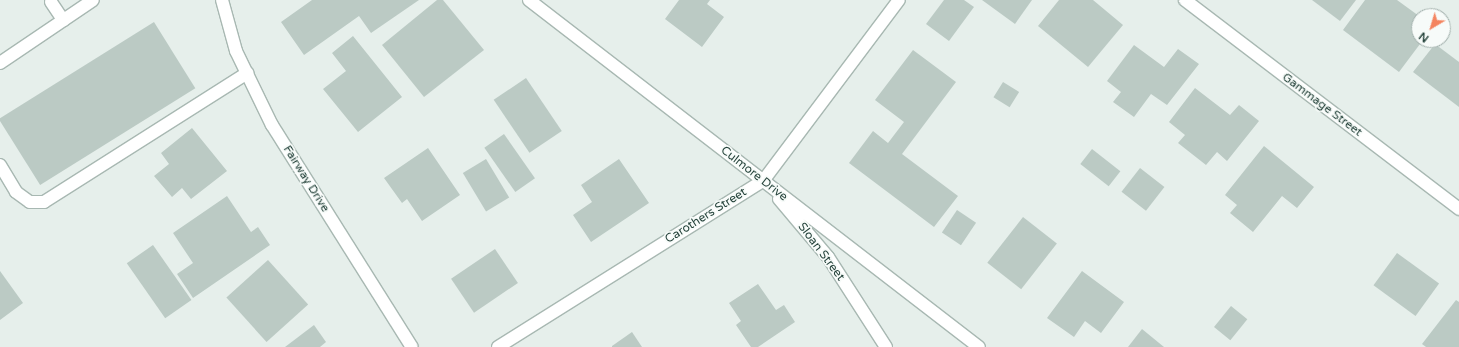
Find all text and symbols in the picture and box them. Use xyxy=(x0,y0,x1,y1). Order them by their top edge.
north arrow xyxy=(1411,8,1451,48)
text: N xyxy=(1416,29,1431,45)
street label: Gammage Street xyxy=(1279,70,1365,140)
street label: Fairway Drive xyxy=(280,143,332,215)
street label: Culmore Drive xyxy=(718,143,790,205)
street label: Carothers Street xyxy=(663,185,749,247)
street label: Sloan Street xyxy=(794,220,848,284)

